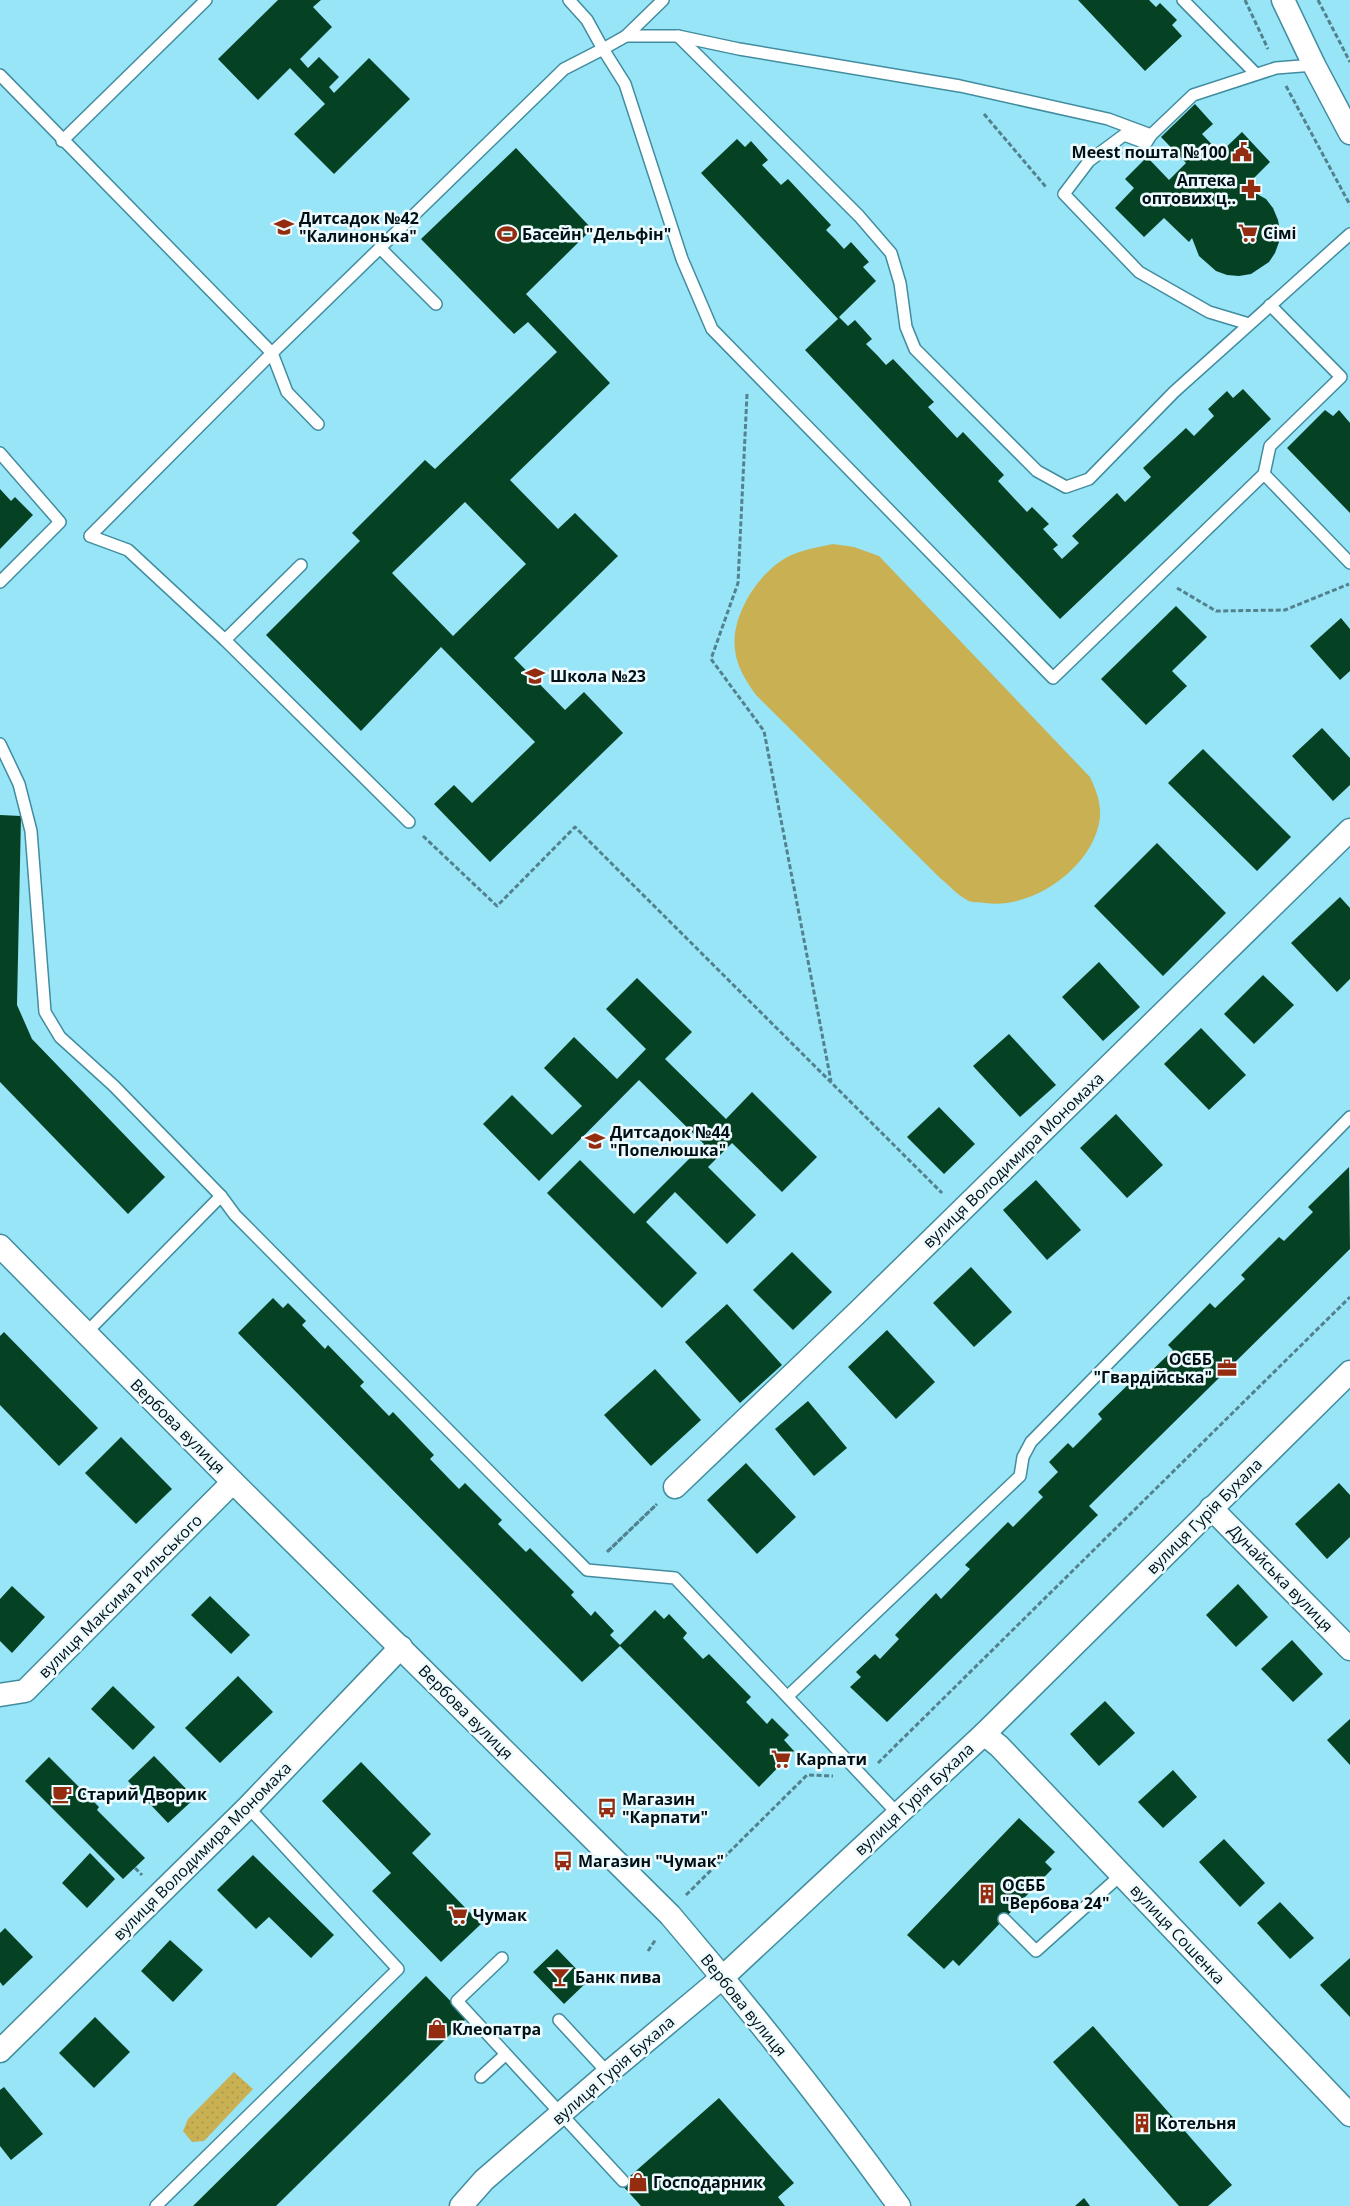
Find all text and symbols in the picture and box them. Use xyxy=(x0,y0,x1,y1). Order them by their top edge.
place label: Meest пошта №100 xyxy=(1072,141,1227,163)
public building icon: Meest пошта №100 xyxy=(1231,141,1253,163)
place label: Аптека оптових ц.. xyxy=(1142,169,1236,209)
pharmacy icon: Аптека оптових ц.. xyxy=(1240,178,1262,200)
place label: Дитсадок №42 "Калинонька" xyxy=(299,207,419,247)
school or university icon: Дитсадок №42 "Калинонька" xyxy=(273,216,295,238)
supermarket icon: Сімі xyxy=(1237,222,1259,244)
place label: Сімі xyxy=(1263,222,1296,244)
sports icon: Басейн "Дельфін" xyxy=(496,223,518,245)
place label: Басейн "Дельфін" xyxy=(522,223,671,245)
school or university icon: Школа №23 xyxy=(524,665,546,687)
place label: Школа №23 xyxy=(550,665,646,687)
street label: вулиця Володимира Мономаха xyxy=(918,1067,1108,1253)
place label: Дитсадок №44 "Попелюшка" xyxy=(610,1121,730,1161)
school or university icon: Дитсадок №44 "Попелюшка" xyxy=(584,1130,606,1152)
place label: ОСББ "Гвардійська" xyxy=(1093,1348,1212,1388)
office icon: ОСББ "Гвардійська" xyxy=(1216,1357,1238,1379)
street label: Вербова вулиця xyxy=(126,1374,230,1478)
street label: вулиця Гурія Бухала xyxy=(1141,1453,1267,1579)
street label: вулиця Максима Рильського xyxy=(33,1509,207,1683)
street label: Дунайська вулиця xyxy=(1224,1519,1338,1637)
street label: Вербова вулиця xyxy=(414,1660,518,1764)
street label: вулиця Гурія Бухала xyxy=(850,1738,978,1860)
supermarket icon: Карпати xyxy=(770,1748,792,1770)
place label: Карпати xyxy=(796,1748,867,1770)
street label: вулиця Володимира Мономаха xyxy=(108,1757,296,1945)
cafe icon: Старий Дворик xyxy=(51,1783,73,1805)
place label: Старий Дворик xyxy=(77,1783,207,1805)
place label: Магазин "Карпати" xyxy=(622,1788,708,1828)
bus stop icon: Магазин "Карпати" xyxy=(596,1797,618,1819)
bus stop icon: Магазин "Чумак" xyxy=(552,1850,574,1872)
place label: Магазин "Чумак" xyxy=(578,1850,724,1872)
place label: ОСББ "Вербова 24" xyxy=(1002,1874,1109,1914)
street label: вулиця Сошенка xyxy=(1126,1879,1230,1989)
building icon: ОСББ "Вербова 24" xyxy=(976,1883,998,1905)
supermarket icon: Чумак xyxy=(447,1904,469,1926)
place label: Чумак xyxy=(473,1904,527,1926)
street label: Вербова вулиця xyxy=(696,1949,792,2061)
bar icon: Банк пива xyxy=(549,1966,571,1988)
place label: Банк пива xyxy=(575,1966,661,1988)
street label: вулиця Гурія Бухала xyxy=(547,2011,679,2129)
shop icon: Клеопатра xyxy=(426,2018,448,2040)
place label: Клеопатра xyxy=(452,2018,541,2040)
building icon: Котельня xyxy=(1131,2112,1153,2134)
place label: Котельня xyxy=(1157,2112,1236,2134)
shop icon: Господарник xyxy=(627,2171,649,2193)
place label: Господарник xyxy=(653,2171,763,2193)

